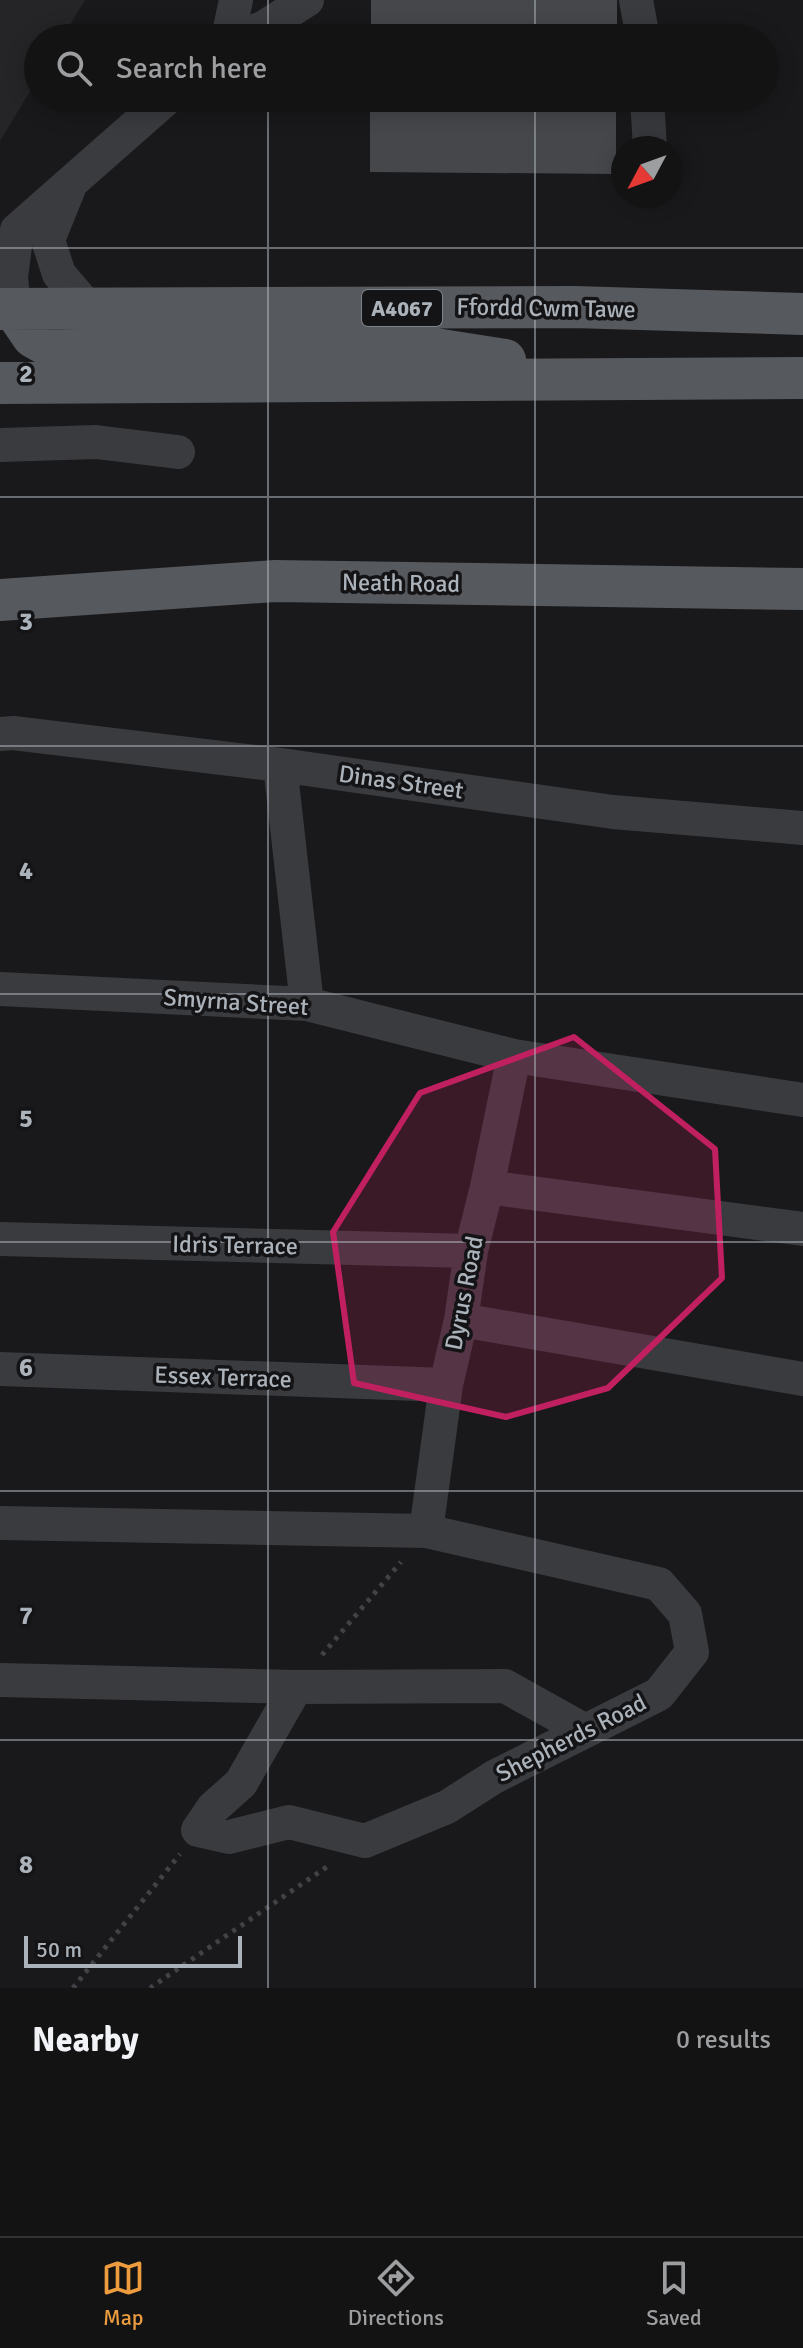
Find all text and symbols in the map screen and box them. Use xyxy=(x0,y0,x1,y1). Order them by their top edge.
search box xyxy=(24,24,779,112)
icon: search xyxy=(52,46,96,90)
text: Search here xyxy=(116,50,267,87)
north arrow xyxy=(611,136,683,208)
road number: A4067 xyxy=(362,290,442,326)
street label: Ffordd Cwm Tawe xyxy=(456,291,636,325)
text: 2 xyxy=(19,358,33,390)
street label: Neath Road xyxy=(342,567,460,599)
text: 3 xyxy=(19,606,33,638)
street label: Dinas Street xyxy=(337,758,465,806)
text: 4 xyxy=(19,855,33,887)
street label: Smyrna Street xyxy=(163,982,309,1022)
text: 5 xyxy=(19,1103,33,1135)
street label: Idris Terrace xyxy=(172,1229,298,1261)
street label: Dyrus Road xyxy=(438,1233,490,1353)
text: 6 xyxy=(19,1352,33,1384)
street label: Essex Terrace xyxy=(154,1360,292,1394)
text: 7 xyxy=(19,1600,33,1632)
street label: Shepherds Road xyxy=(491,1687,651,1789)
text: 8 xyxy=(19,1849,33,1881)
scale bar xyxy=(24,1932,242,1968)
text: 50 m xyxy=(36,1936,82,1963)
text: Nearby xyxy=(32,2019,139,2061)
text: 0 results xyxy=(676,2024,771,2056)
tab: Map xyxy=(101,2256,145,2331)
tab: Directions xyxy=(348,2256,444,2331)
tab: Saved xyxy=(646,2256,702,2331)

